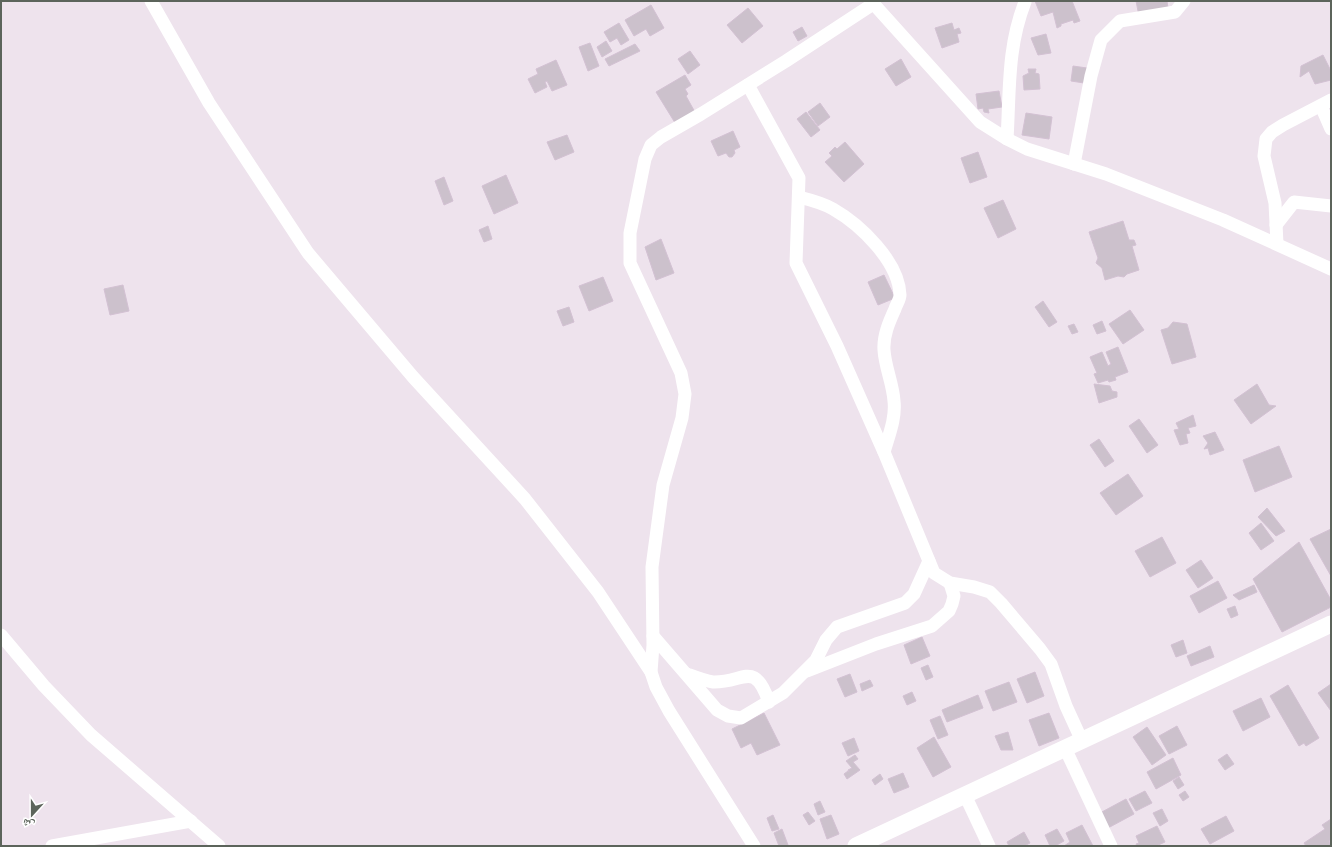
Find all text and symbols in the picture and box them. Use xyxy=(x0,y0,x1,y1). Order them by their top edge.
north arrow xyxy=(12,795,52,835)
text: ش xyxy=(21,815,37,832)

